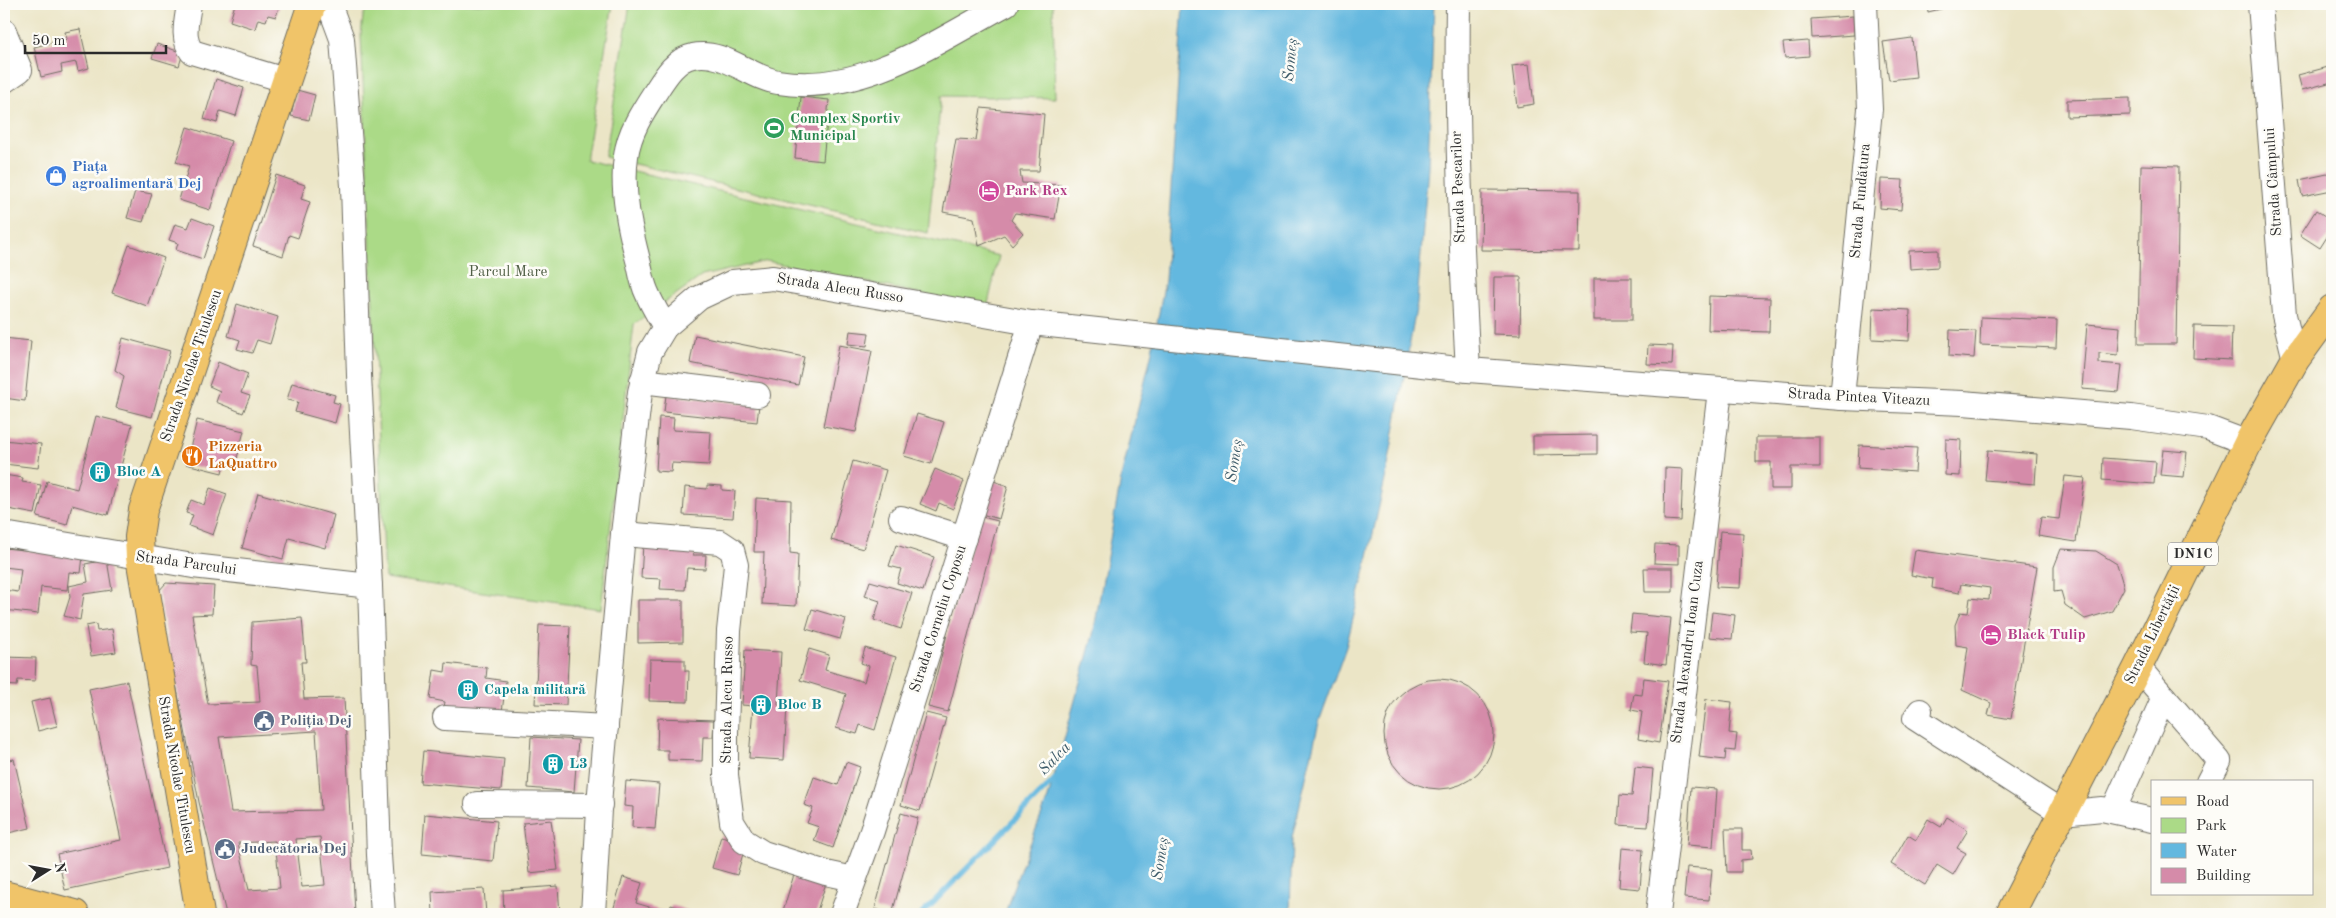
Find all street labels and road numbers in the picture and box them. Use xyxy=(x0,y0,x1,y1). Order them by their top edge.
street label: Strada Câmpului xyxy=(2263,127,2285,237)
street label: Strada Pescarilor xyxy=(1450,131,1468,243)
street label: Strada Fundătura xyxy=(1848,142,1874,259)
street label: Strada Alecu Russo xyxy=(776,272,904,306)
street label: Strada Nicolae Titulescu xyxy=(159,288,225,444)
street label: Strada Pintea Viteazu xyxy=(1787,387,1931,409)
road number: DN1C xyxy=(2168,542,2218,566)
street label: Strada Corneliu Coposu xyxy=(908,544,970,694)
street label: Strada Parcului xyxy=(135,550,237,578)
street label: Strada Alexandru Ioan Cuza xyxy=(1669,559,1707,745)
street label: Strada Libertății xyxy=(2122,583,2184,687)
street label: Strada Alecu Russo xyxy=(719,636,737,764)
street label: Strada Nicolae Titulescu xyxy=(155,695,197,855)

